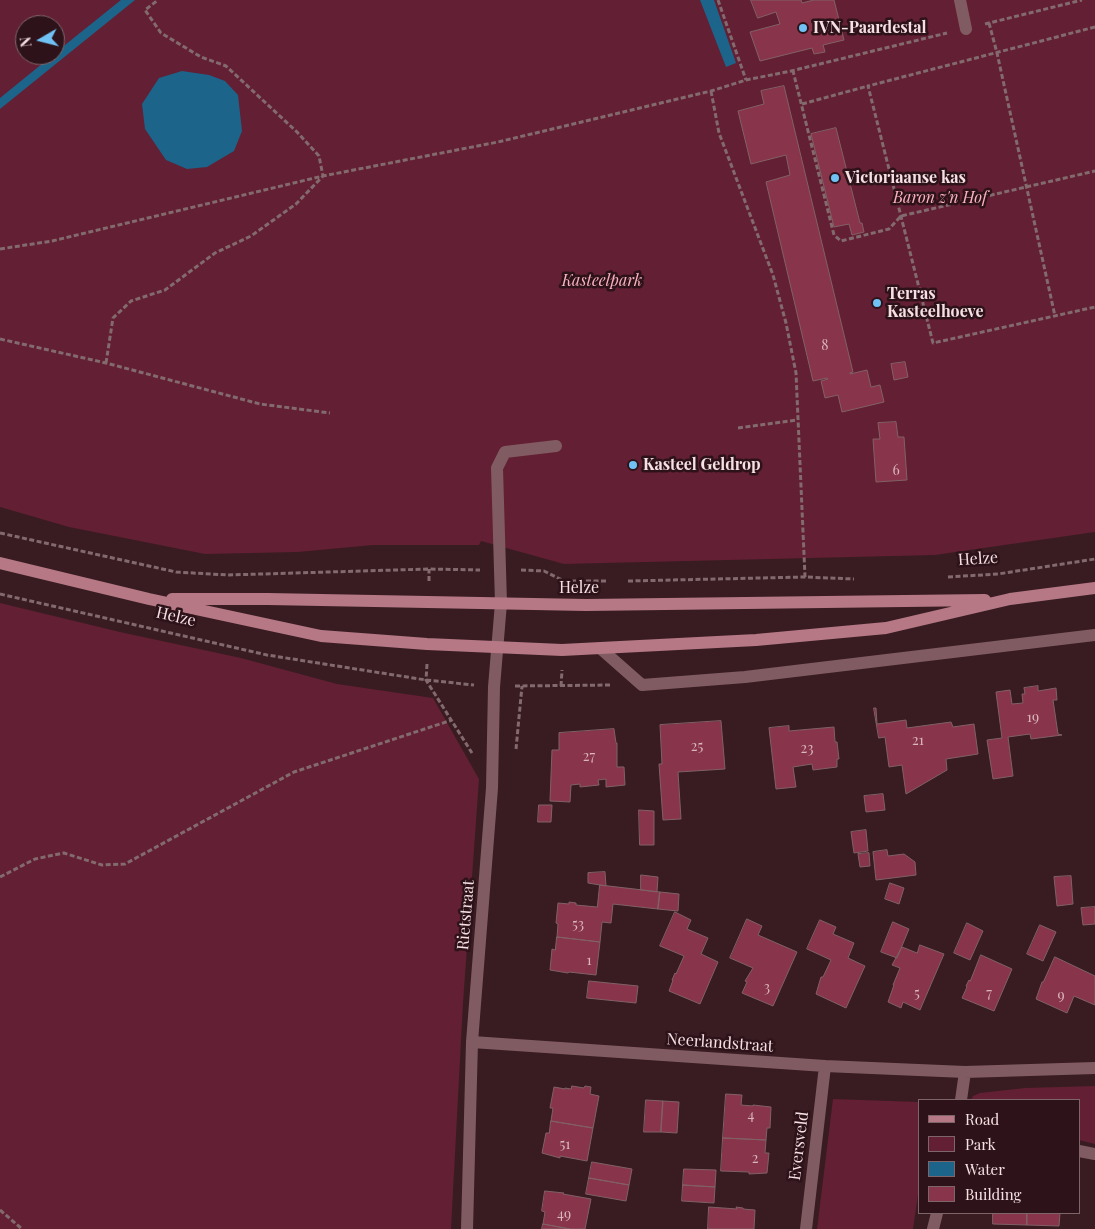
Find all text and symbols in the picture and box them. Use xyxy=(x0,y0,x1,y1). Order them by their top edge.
north arrow xyxy=(15,15,65,65)
place label: IVN-Paardestal xyxy=(813,18,926,38)
marker: IVN-Paardestal xyxy=(797,22,809,34)
text: N xyxy=(16,36,36,48)
place label: Victoriaanse kas xyxy=(845,168,966,188)
marker: Victoriaanse kas xyxy=(829,172,841,184)
park label: Baron z'n Hof xyxy=(893,188,987,208)
park label: Kasteelpark xyxy=(562,271,642,291)
place label: Terras Kasteelhoeve xyxy=(887,284,984,322)
marker: Terras Kasteelhoeve xyxy=(871,297,883,309)
house number: 8 xyxy=(821,338,829,354)
place label: Kasteel Geldrop xyxy=(643,455,761,475)
marker: Kasteel Geldrop xyxy=(627,459,639,471)
house number: 6 xyxy=(892,463,900,479)
street label: Helze xyxy=(957,548,999,570)
street label: Helze xyxy=(559,578,599,598)
street label: Helze xyxy=(154,603,198,631)
house number: 19 xyxy=(1027,710,1039,726)
house number: 21 xyxy=(912,733,924,749)
house number: 25 xyxy=(691,739,703,755)
house number: 23 xyxy=(800,741,814,757)
house number: 27 xyxy=(583,749,595,765)
street label: Rietstraat xyxy=(453,879,479,951)
house number: 53 xyxy=(572,917,584,933)
house number: 1 xyxy=(586,953,592,969)
house number: 3 xyxy=(764,980,770,996)
house number: 5 xyxy=(914,986,920,1002)
house number: 7 xyxy=(986,986,992,1002)
house number: 9 xyxy=(1057,988,1065,1004)
street label: Neerlandstraat xyxy=(666,1030,774,1056)
legend xyxy=(918,1099,1080,1214)
house number: 4 xyxy=(748,1108,754,1124)
text: Road xyxy=(965,1109,999,1129)
street label: Eversveld xyxy=(785,1110,813,1182)
text: Park xyxy=(965,1134,996,1154)
house number: 51 xyxy=(560,1137,570,1153)
house number: 2 xyxy=(752,1151,758,1167)
text: Water xyxy=(965,1159,1005,1179)
text: Building xyxy=(965,1184,1021,1204)
house number: 49 xyxy=(557,1207,571,1223)

